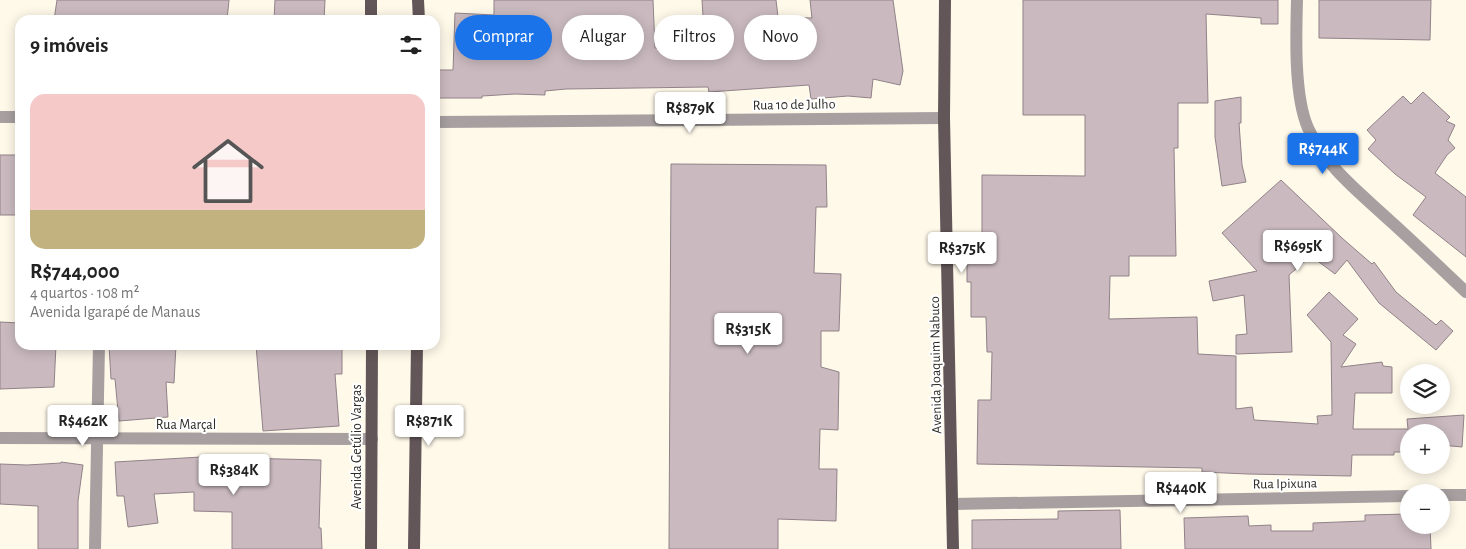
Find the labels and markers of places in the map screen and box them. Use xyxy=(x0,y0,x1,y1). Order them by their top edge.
pin: R$879K xyxy=(649,92,731,134)
pin: R$744K xyxy=(1282,132,1364,175)
pin: R$695K xyxy=(1257,230,1339,272)
pin: R$375K xyxy=(921,232,1003,274)
pin: R$315K xyxy=(707,312,789,355)
pin: R$462K xyxy=(42,404,124,447)
pin: R$871K xyxy=(388,404,470,447)
pin: R$384K xyxy=(193,454,275,496)
pin: R$440K xyxy=(1140,472,1222,514)

